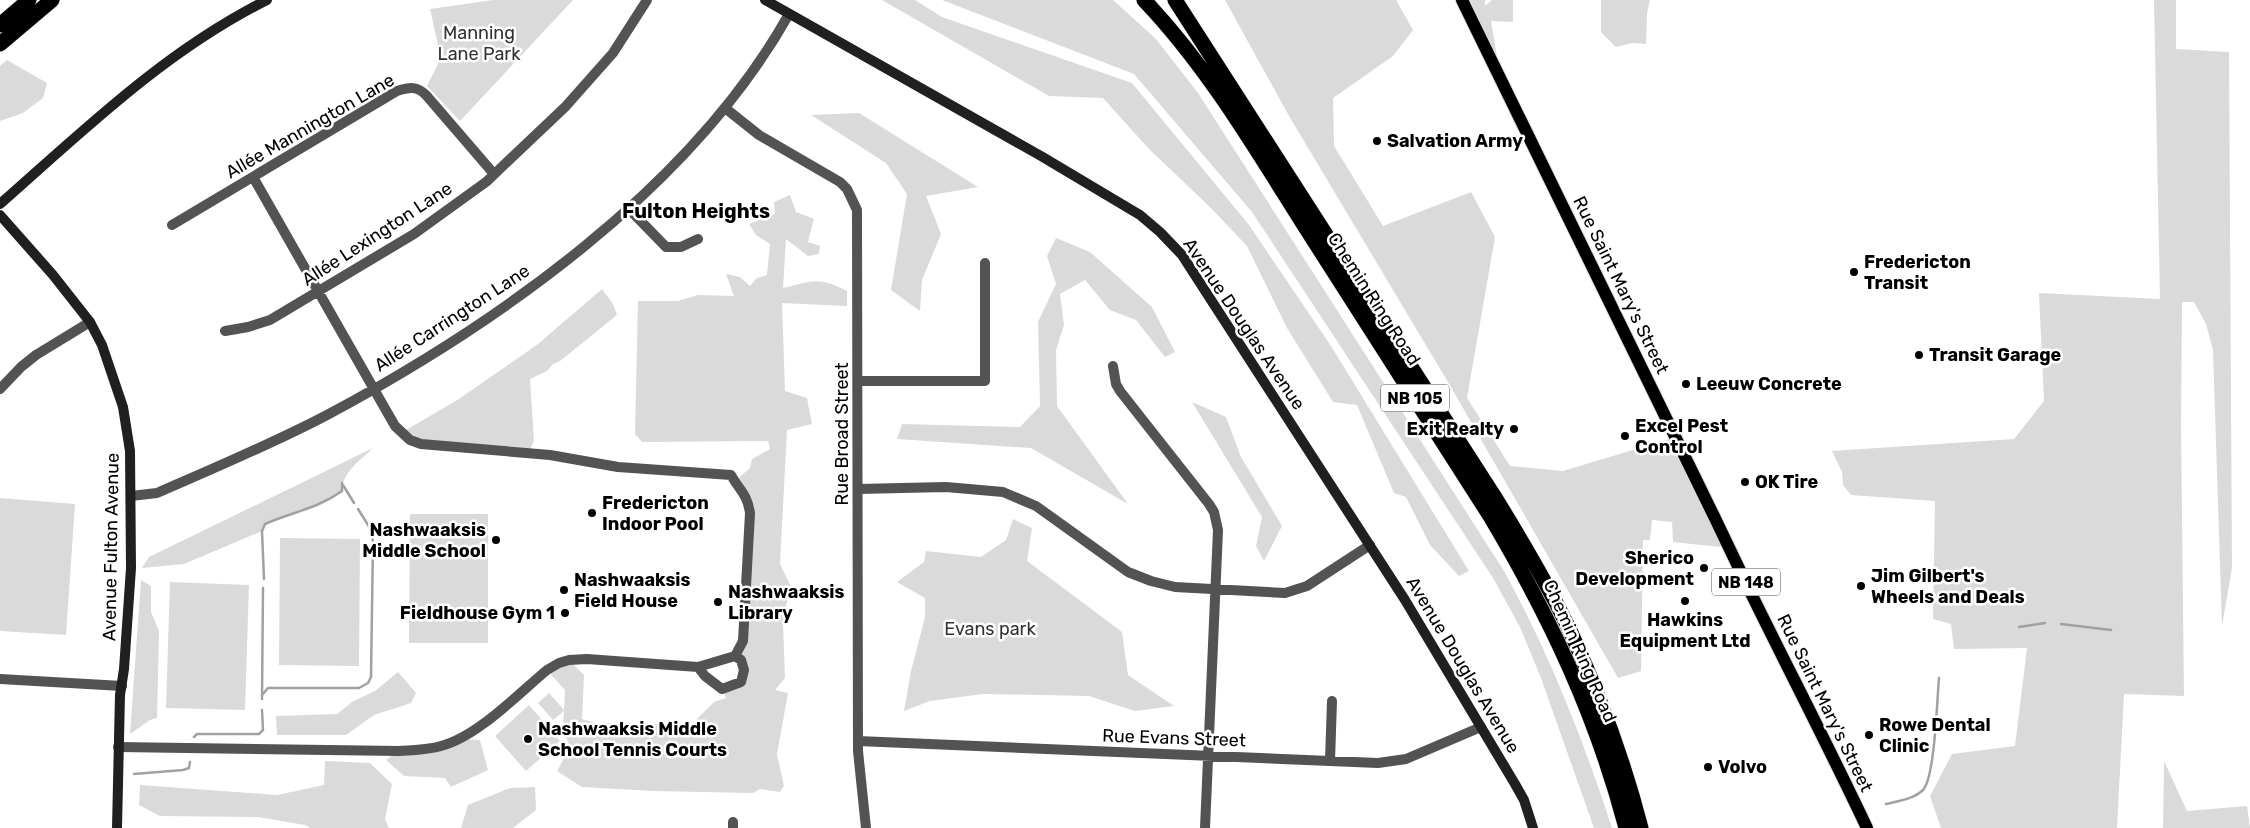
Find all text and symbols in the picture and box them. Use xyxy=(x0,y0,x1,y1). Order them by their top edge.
park label: Manning Lane Park xyxy=(438,22,521,65)
street label: Allée Mannington Lane xyxy=(222,69,398,183)
place label: Salvation Army xyxy=(1387,130,1523,152)
marker: Salvation Army xyxy=(1371,135,1383,147)
street label: Allée Lexington Lane xyxy=(298,177,456,291)
street label: Rue Saint Mary's Street xyxy=(1568,193,1674,377)
district label: Fulton Heights xyxy=(622,199,770,223)
street label: Chemin Ring Road xyxy=(1323,229,1425,369)
street label: Avenue Douglas Avenue xyxy=(1178,234,1310,414)
place label: Fredericton Transit xyxy=(1864,251,1971,294)
street label: Allée Carrington Lane xyxy=(370,260,534,376)
marker: Fredericton Transit xyxy=(1848,266,1860,278)
place label: Transit Garage xyxy=(1929,344,2062,366)
marker: Transit Garage xyxy=(1913,349,1925,361)
street label: Rue Broad Street xyxy=(831,362,853,506)
place label: Leeuw Concrete xyxy=(1696,373,1842,395)
marker: Leeuw Concrete xyxy=(1680,378,1692,390)
road number: NB 105 xyxy=(1381,384,1449,412)
place label: Excel Pest Control xyxy=(1635,415,1728,458)
place label: Exit Realty xyxy=(1407,418,1504,440)
marker: Exit Realty xyxy=(1508,423,1520,435)
marker: Excel Pest Control xyxy=(1619,430,1631,442)
street label: Avenue Fulton Avenue xyxy=(98,453,124,641)
place label: OK Tire xyxy=(1755,471,1819,493)
marker: OK Tire xyxy=(1739,476,1751,488)
place label: Fredericton Indoor Pool xyxy=(602,492,709,535)
marker: Fredericton Indoor Pool xyxy=(586,507,598,519)
place label: Nashwaaksis Middle School xyxy=(362,519,486,562)
marker: Nashwaaksis Middle School xyxy=(490,534,502,546)
place label: Sherico Development xyxy=(1575,547,1694,590)
marker: Sherico Development xyxy=(1698,562,1710,574)
place label: Jim Gilbert's Wheels and Deals xyxy=(1871,565,2025,608)
road number: NB 148 xyxy=(1712,568,1780,596)
place label: Nashwaaksis Field House xyxy=(574,569,690,612)
street label: Avenue Douglas Avenue xyxy=(1401,573,1525,757)
street label: Chemin Ring Road xyxy=(1539,576,1621,726)
marker: Jim Gilbert's Wheels and Deals xyxy=(1855,580,1867,592)
place label: Nashwaaksis Library xyxy=(728,581,844,624)
marker: Nashwaaksis Field House xyxy=(558,584,570,596)
marker: Hawkins Equipment Ltd xyxy=(1679,595,1691,607)
marker: Nashwaaksis Library xyxy=(712,596,724,608)
place label: Fieldhouse Gym 1 xyxy=(400,602,555,624)
marker: Fieldhouse Gym 1 xyxy=(559,607,571,619)
place label: Hawkins Equipment Ltd xyxy=(1619,609,1751,652)
street label: Rue Saint Mary's Street xyxy=(1772,611,1878,795)
park label: Evans park xyxy=(944,618,1036,640)
place label: Rowe Dental Clinic xyxy=(1879,714,1991,757)
place label: Nashwaaksis Middle School Tennis Courts xyxy=(538,718,727,761)
street label: Rue Evans Street xyxy=(1102,724,1246,752)
marker: Rowe Dental Clinic xyxy=(1863,729,1875,741)
marker: Nashwaaksis Middle School Tennis Courts xyxy=(522,733,534,745)
place label: Volvo xyxy=(1718,756,1767,778)
marker: Volvo xyxy=(1702,761,1714,773)

